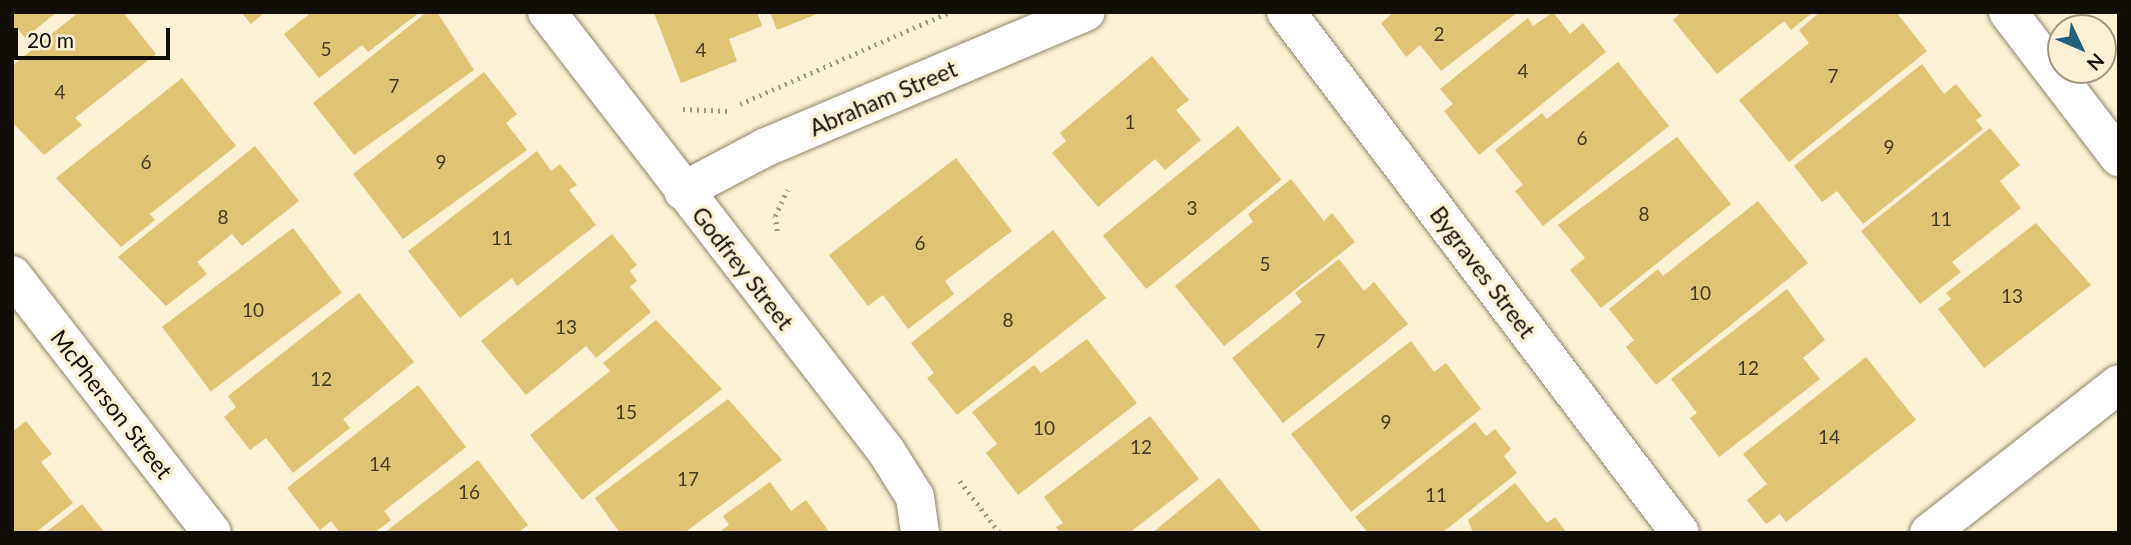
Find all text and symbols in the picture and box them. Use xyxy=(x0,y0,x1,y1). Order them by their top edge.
scale bar xyxy=(18,14,173,58)
north arrow xyxy=(2047,14,2117,84)
house number: 2 xyxy=(1433,23,1445,45)
text: 20 m xyxy=(27,27,74,52)
house number: 5 xyxy=(320,38,332,60)
house number: 4 xyxy=(695,39,707,61)
text: N xyxy=(2083,49,2109,76)
street label: Abraham Street xyxy=(805,54,961,142)
house number: 4 xyxy=(1517,60,1529,82)
house number: 7 xyxy=(1827,65,1839,87)
house number: 7 xyxy=(388,75,400,97)
house number: 4 xyxy=(54,81,66,103)
house number: 1 xyxy=(1124,111,1136,133)
house number: 6 xyxy=(1576,127,1588,149)
house number: 9 xyxy=(1883,136,1895,158)
house number: 6 xyxy=(140,151,152,173)
house number: 9 xyxy=(435,151,447,173)
house number: 3 xyxy=(1186,197,1198,219)
street label: Godfrey Street xyxy=(686,201,800,335)
street label: Bygraves Street xyxy=(1425,201,1541,343)
house number: 8 xyxy=(1638,203,1650,225)
house number: 8 xyxy=(217,206,229,228)
house number: 11 xyxy=(1930,208,1952,230)
house number: 11 xyxy=(491,227,513,249)
house number: 6 xyxy=(914,232,926,254)
house number: 5 xyxy=(1259,253,1271,275)
house number: 10 xyxy=(1689,282,1711,304)
house number: 13 xyxy=(2001,285,2023,307)
house number: 10 xyxy=(242,299,264,321)
house number: 8 xyxy=(1002,309,1014,331)
house number: 13 xyxy=(555,316,577,338)
street label: McPherson Street xyxy=(45,324,179,484)
house number: 7 xyxy=(1314,330,1326,352)
house number: 12 xyxy=(1737,357,1759,379)
house number: 12 xyxy=(310,368,332,390)
house number: 15 xyxy=(615,401,637,423)
house number: 9 xyxy=(1380,411,1392,433)
house number: 10 xyxy=(1033,417,1055,439)
house number: 14 xyxy=(1818,426,1840,448)
house number: 12 xyxy=(1130,436,1152,458)
house number: 14 xyxy=(369,453,391,475)
house number: 17 xyxy=(677,468,699,490)
house number: 16 xyxy=(458,481,480,503)
house number: 11 xyxy=(1425,484,1447,506)

